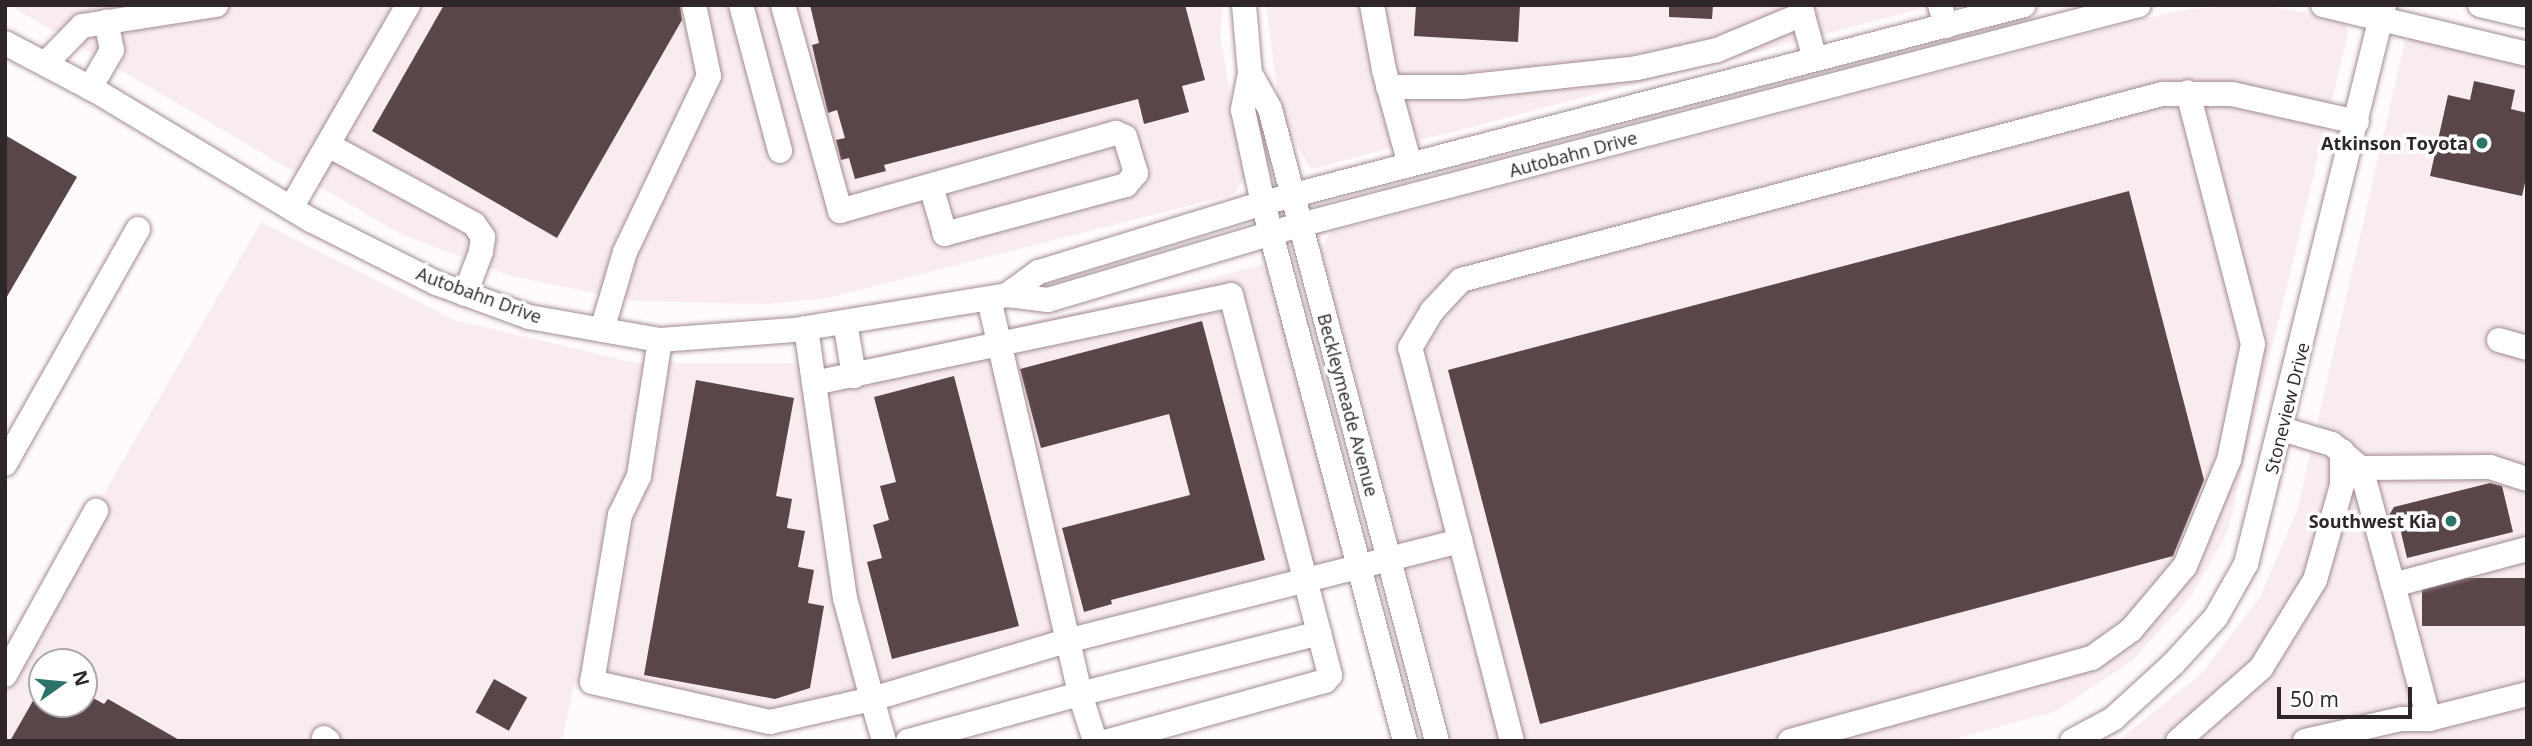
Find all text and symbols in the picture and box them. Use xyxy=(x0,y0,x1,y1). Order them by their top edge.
street label: Autobahn Drive xyxy=(1507,127,1639,181)
place label: Atkinson Toyota xyxy=(2321,132,2468,154)
marker: Atkinson Toyota xyxy=(2474,135,2490,151)
street label: Autobahn Drive xyxy=(414,262,544,328)
street label: Beckleymeade Avenue xyxy=(1313,311,1383,499)
street label: Stoneview Drive xyxy=(2260,340,2314,476)
place label: Southwest Kia xyxy=(2309,510,2437,532)
marker: Southwest Kia xyxy=(2443,513,2459,529)
north arrow xyxy=(28,648,98,718)
text: N xyxy=(67,667,96,689)
scale bar xyxy=(2280,672,2415,716)
text: 50 m xyxy=(2290,685,2339,713)

